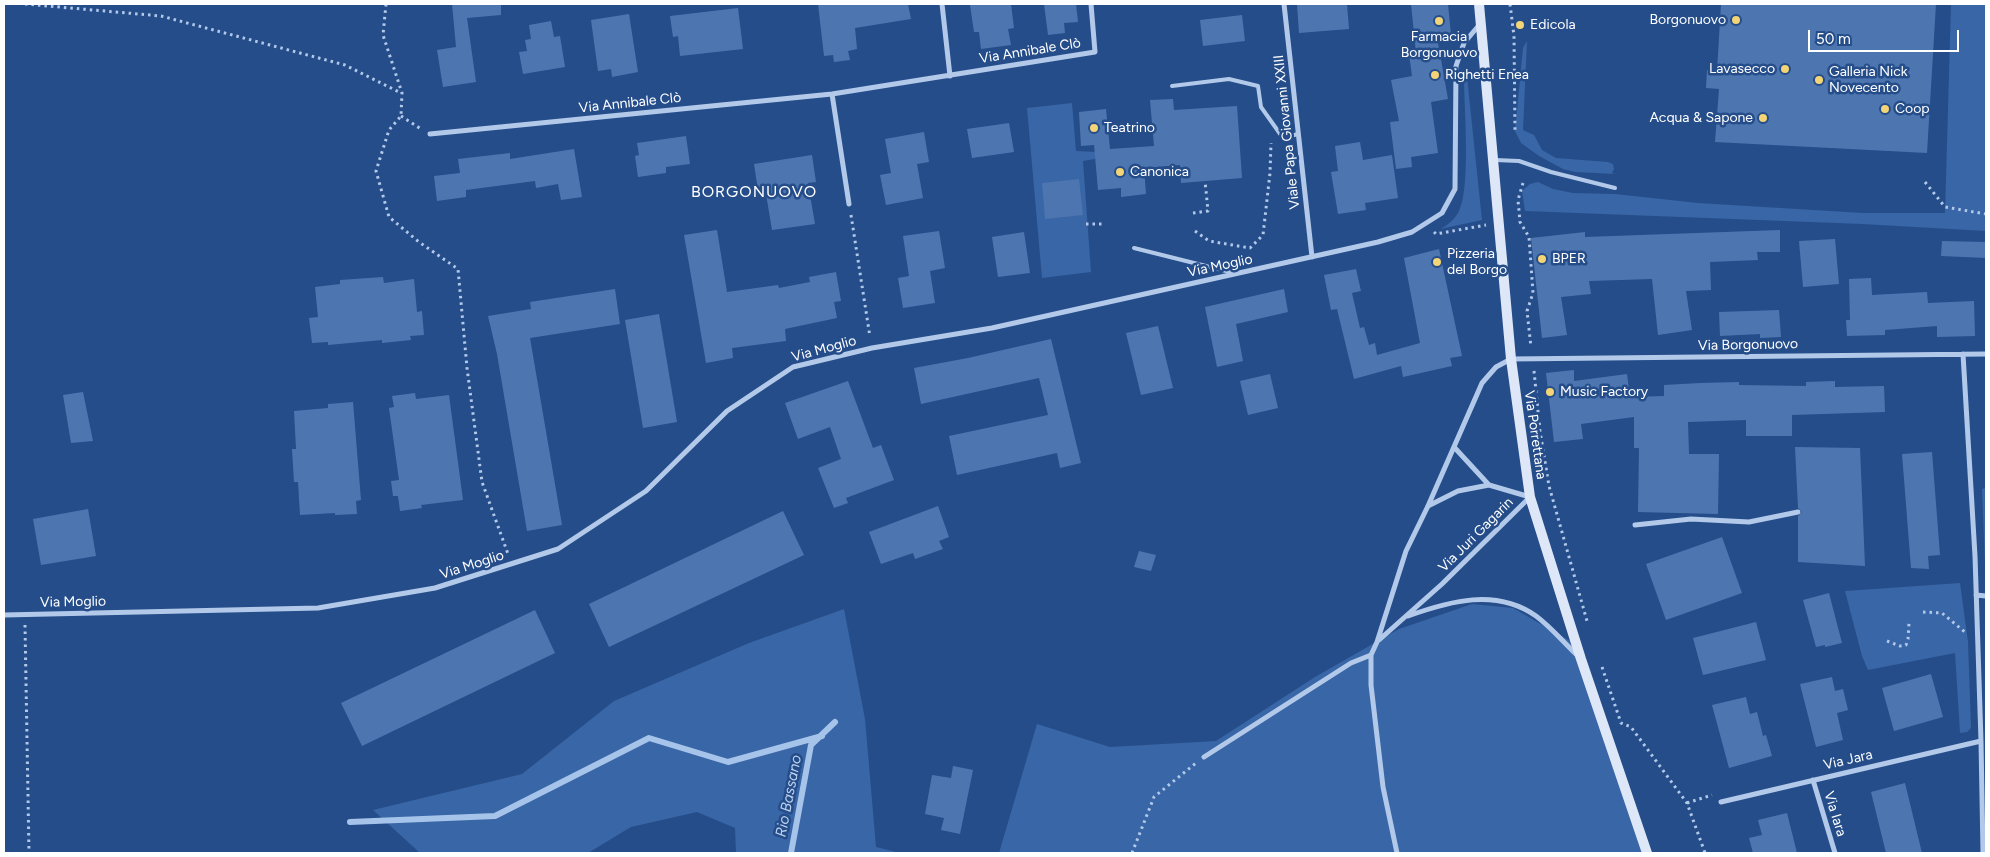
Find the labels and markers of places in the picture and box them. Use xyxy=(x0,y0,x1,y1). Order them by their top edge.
place label: Borgonuovo xyxy=(1649,12,1726,28)
marker: Borgonuovo xyxy=(1730,14,1742,26)
marker: Farmacia Borgonuovo xyxy=(1433,15,1445,27)
place label: Edicola xyxy=(1530,17,1576,33)
marker: Edicola xyxy=(1514,19,1526,31)
place label: Farmacia Borgonuovo xyxy=(1401,29,1477,62)
place label: Lavasecco xyxy=(1709,61,1775,77)
marker: Lavasecco xyxy=(1779,63,1791,75)
place label: Galleria Nick Novecento xyxy=(1829,64,1908,96)
place label: Righetti Enea xyxy=(1445,67,1529,83)
marker: Righetti Enea xyxy=(1429,69,1441,81)
marker: Galleria Nick Novecento xyxy=(1813,74,1825,86)
place label: Coop xyxy=(1895,101,1930,117)
marker: Coop xyxy=(1879,103,1891,115)
place label: Acqua & Sapone xyxy=(1649,110,1753,126)
marker: Acqua & Sapone xyxy=(1757,112,1769,124)
place label: Teatrino xyxy=(1104,120,1155,136)
marker: Teatrino xyxy=(1088,122,1100,134)
place label: Canonica xyxy=(1130,164,1189,180)
marker: Canonica xyxy=(1114,166,1126,178)
place label: Pizzeria del Borgo xyxy=(1447,246,1507,278)
place label: BPER xyxy=(1552,251,1586,267)
marker: BPER xyxy=(1536,253,1548,265)
marker: Pizzeria del Borgo xyxy=(1431,256,1443,268)
place label: Music Factory xyxy=(1560,384,1648,400)
marker: Music Factory xyxy=(1544,386,1556,398)

